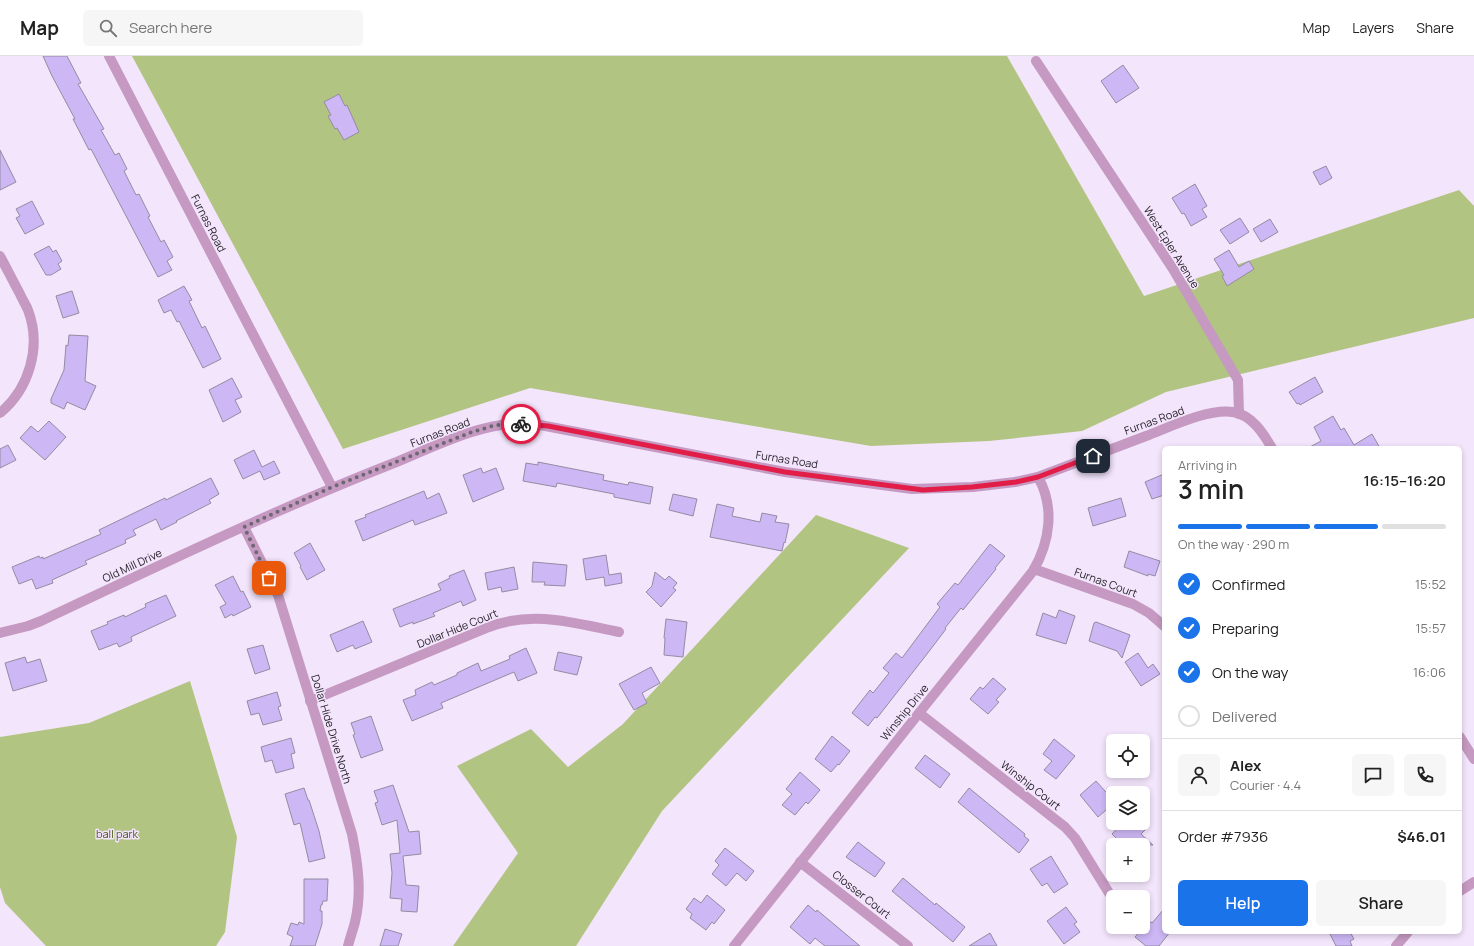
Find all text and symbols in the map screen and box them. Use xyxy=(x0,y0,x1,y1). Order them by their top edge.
search box xyxy=(83,10,363,46)
text: Map xyxy=(20,15,59,41)
icon: search xyxy=(97,17,119,39)
text: Search here xyxy=(129,17,212,38)
text: Map xyxy=(1302,18,1330,37)
text: Layers xyxy=(1352,18,1394,37)
text: Share xyxy=(1416,18,1454,37)
street label: Furnas Road xyxy=(188,192,230,254)
street label: West Epler Avenue xyxy=(1141,203,1204,291)
street label: Furnas Road xyxy=(1122,402,1186,438)
courier xyxy=(501,404,541,444)
icon: bike xyxy=(510,413,532,435)
street label: Furnas Road xyxy=(408,414,472,450)
pin xyxy=(1076,439,1110,473)
icon: home xyxy=(1082,445,1104,467)
street label: Furnas Road xyxy=(755,447,819,471)
text: Arriving in xyxy=(1178,456,1237,474)
text: 16:15–16:20 xyxy=(1363,470,1446,491)
text: 3 min xyxy=(1178,471,1244,507)
text: On the way · 290 m xyxy=(1178,535,1289,553)
street label: Old Mill Drive xyxy=(100,544,165,585)
pin xyxy=(252,561,286,595)
street label: Furnas Court xyxy=(1072,564,1140,600)
icon: bag xyxy=(258,567,280,589)
icon: check xyxy=(1178,573,1200,595)
text: Confirmed xyxy=(1212,574,1285,595)
text: 15:52 xyxy=(1415,575,1446,593)
street label: Dollar Hide Court xyxy=(414,605,500,651)
icon: check xyxy=(1178,617,1200,639)
text: Preparing xyxy=(1212,618,1279,639)
text: 15:57 xyxy=(1416,619,1446,637)
icon: check xyxy=(1178,661,1200,683)
text: On the way xyxy=(1212,662,1288,683)
text: 16:06 xyxy=(1413,663,1446,681)
street label: Dollar Hide Drive North xyxy=(308,673,356,785)
street label: Winship Drive xyxy=(877,680,932,743)
text: Delivered xyxy=(1212,706,1277,727)
map controls xyxy=(1106,734,1150,934)
button: locate xyxy=(1106,734,1150,778)
button: person xyxy=(1178,754,1220,796)
button: chat xyxy=(1352,754,1394,796)
button: phone xyxy=(1404,754,1446,796)
text: Alex xyxy=(1230,755,1261,776)
street label: Winship Court xyxy=(998,757,1064,813)
text: Courier · 4.4 xyxy=(1230,776,1301,794)
button: layers xyxy=(1106,786,1150,830)
park label: ball park xyxy=(96,826,139,841)
text: Order #7936 xyxy=(1178,826,1268,847)
text: $46.01 xyxy=(1397,826,1446,847)
button: + xyxy=(1106,838,1150,882)
street label: Closser Court xyxy=(830,866,894,922)
button: Help xyxy=(1178,880,1308,926)
button: Share xyxy=(1316,880,1446,926)
button: − xyxy=(1106,890,1150,934)

